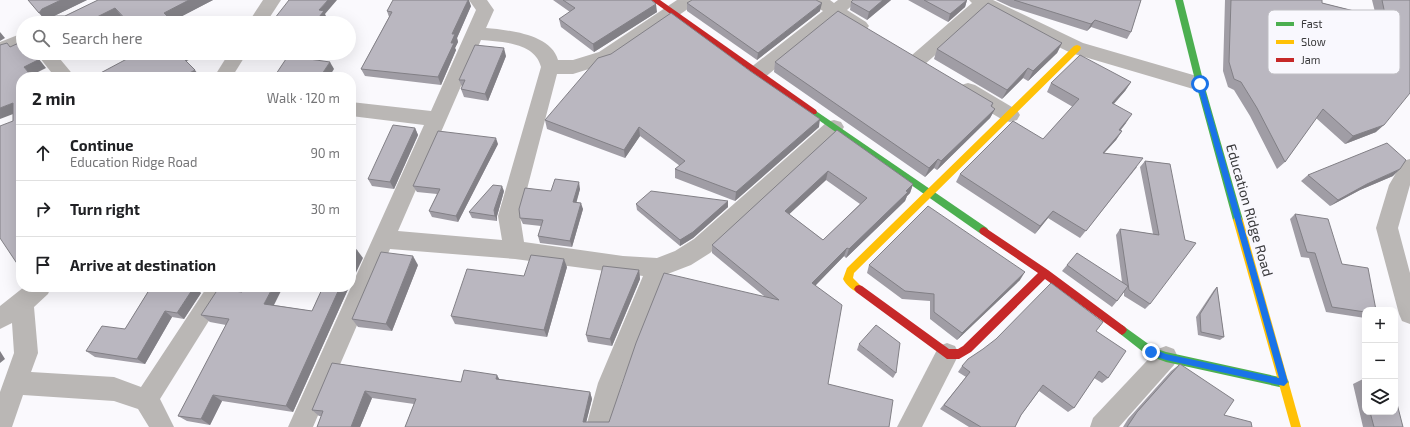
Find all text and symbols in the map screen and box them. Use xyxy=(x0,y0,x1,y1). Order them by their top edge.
legend xyxy=(1268,10,1400,74)
search box xyxy=(16,16,356,60)
text: Fast xyxy=(1301,17,1323,30)
icon: search xyxy=(30,27,52,49)
text: Search here xyxy=(62,29,143,47)
text: Slow xyxy=(1301,35,1326,48)
text: Jam xyxy=(1301,53,1320,66)
route start xyxy=(1191,75,1209,93)
text: 2 min xyxy=(32,88,75,108)
text: Walk · 120 m xyxy=(267,90,340,106)
text: Continue xyxy=(70,136,133,154)
icon: ahead xyxy=(32,142,54,164)
street label: Education Ridge Road xyxy=(1223,142,1277,278)
text: 90 m xyxy=(310,145,340,161)
text: Education Ridge Road xyxy=(70,154,197,170)
icon: right xyxy=(32,198,54,220)
text: Turn right xyxy=(70,200,140,218)
text: 30 m xyxy=(311,201,340,217)
icon: arrive xyxy=(32,254,54,276)
text: Arrive at destination xyxy=(70,256,216,274)
map controls xyxy=(1362,307,1398,415)
button: + xyxy=(1362,307,1398,343)
route end xyxy=(1142,343,1160,361)
button: − xyxy=(1362,343,1398,379)
button: layers xyxy=(1362,379,1398,415)

